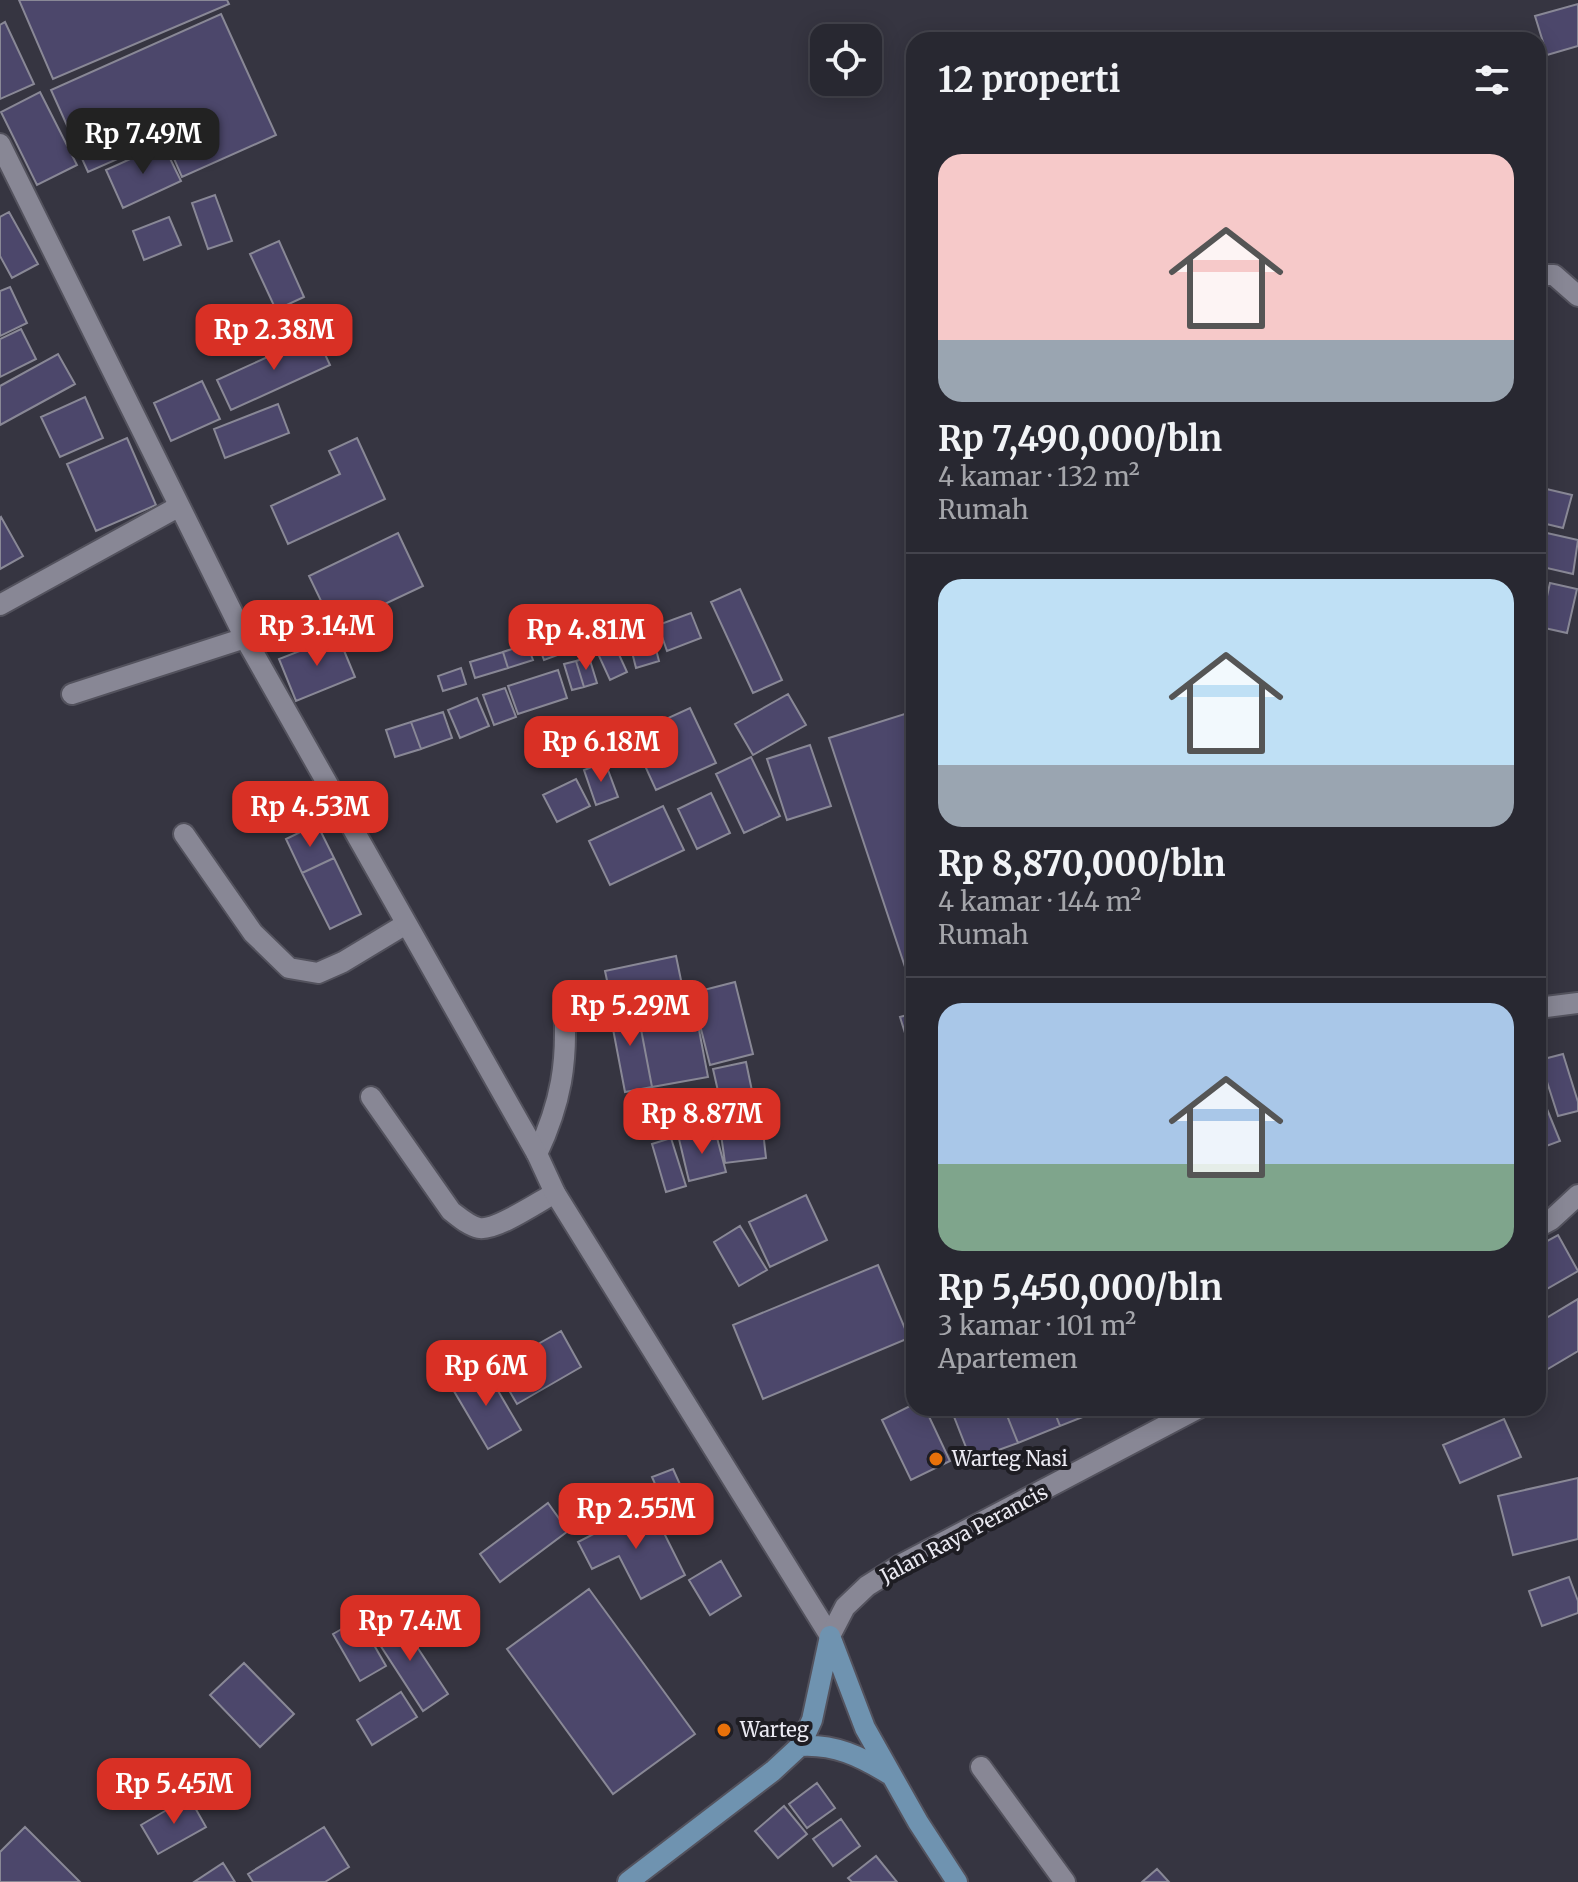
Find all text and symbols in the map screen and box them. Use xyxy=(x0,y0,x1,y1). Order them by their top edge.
map controls xyxy=(810,24,882,96)
button: locate xyxy=(810,24,882,96)
icon: filters xyxy=(1470,58,1514,102)
text: 12 properti xyxy=(938,59,1120,101)
pin: Rp 7.49M xyxy=(60,108,226,176)
text: Rp 7.49M xyxy=(84,117,202,150)
icon: home xyxy=(1154,206,1298,350)
pin: Rp 2.38M xyxy=(191,304,357,372)
text: Rp 2.38M xyxy=(213,313,335,346)
text: Rp 7,490,000/bln xyxy=(938,418,1222,460)
text: 4 kamar · 132 m² xyxy=(938,460,1140,493)
text: Rumah xyxy=(938,493,1029,526)
pin: Rp 3.14M xyxy=(234,600,400,668)
pin: Rp 4.81M xyxy=(503,604,669,672)
text: Rp 3.14M xyxy=(259,609,375,642)
text: Rp 4.81M xyxy=(526,613,646,646)
icon: home xyxy=(1154,631,1298,775)
pin: Rp 6.18M xyxy=(518,716,684,784)
text: Rp 6.18M xyxy=(542,725,660,758)
pin: Rp 4.53M xyxy=(227,781,393,849)
text: Rp 4.53M xyxy=(250,790,370,823)
text: Rp 8,870,000/bln xyxy=(938,843,1226,885)
text: 4 kamar · 144 m² xyxy=(938,885,1141,918)
text: Rumah xyxy=(938,918,1029,951)
pin: Rp 5.29M xyxy=(547,980,713,1048)
text: Rp 5.29M xyxy=(570,989,690,1022)
icon: home xyxy=(1154,1055,1298,1199)
pin: Rp 8.87M xyxy=(619,1088,785,1156)
text: Rp 8.87M xyxy=(641,1097,763,1130)
text: Rp 5,450,000/bln xyxy=(938,1267,1222,1309)
text: 3 kamar · 101 m² xyxy=(938,1309,1136,1342)
pin: Rp 6M xyxy=(430,1340,542,1408)
text: Apartemen xyxy=(938,1342,1078,1375)
text: Rp 6M xyxy=(444,1349,528,1382)
place label: Warteg Nasi xyxy=(951,1446,1068,1471)
marker: Warteg Nasi xyxy=(927,1450,945,1468)
street label: Jalan Raya Perancis xyxy=(875,1479,1052,1589)
pin: Rp 2.55M xyxy=(553,1483,719,1551)
text: Rp 2.55M xyxy=(577,1492,695,1525)
pin: Rp 7.4M xyxy=(336,1595,484,1663)
text: Rp 7.4M xyxy=(358,1604,462,1637)
place label: Warteg xyxy=(739,1717,809,1742)
marker: Warteg xyxy=(715,1721,733,1739)
pin: Rp 5.45M xyxy=(91,1758,257,1826)
text: Rp 5.45M xyxy=(115,1767,233,1800)

